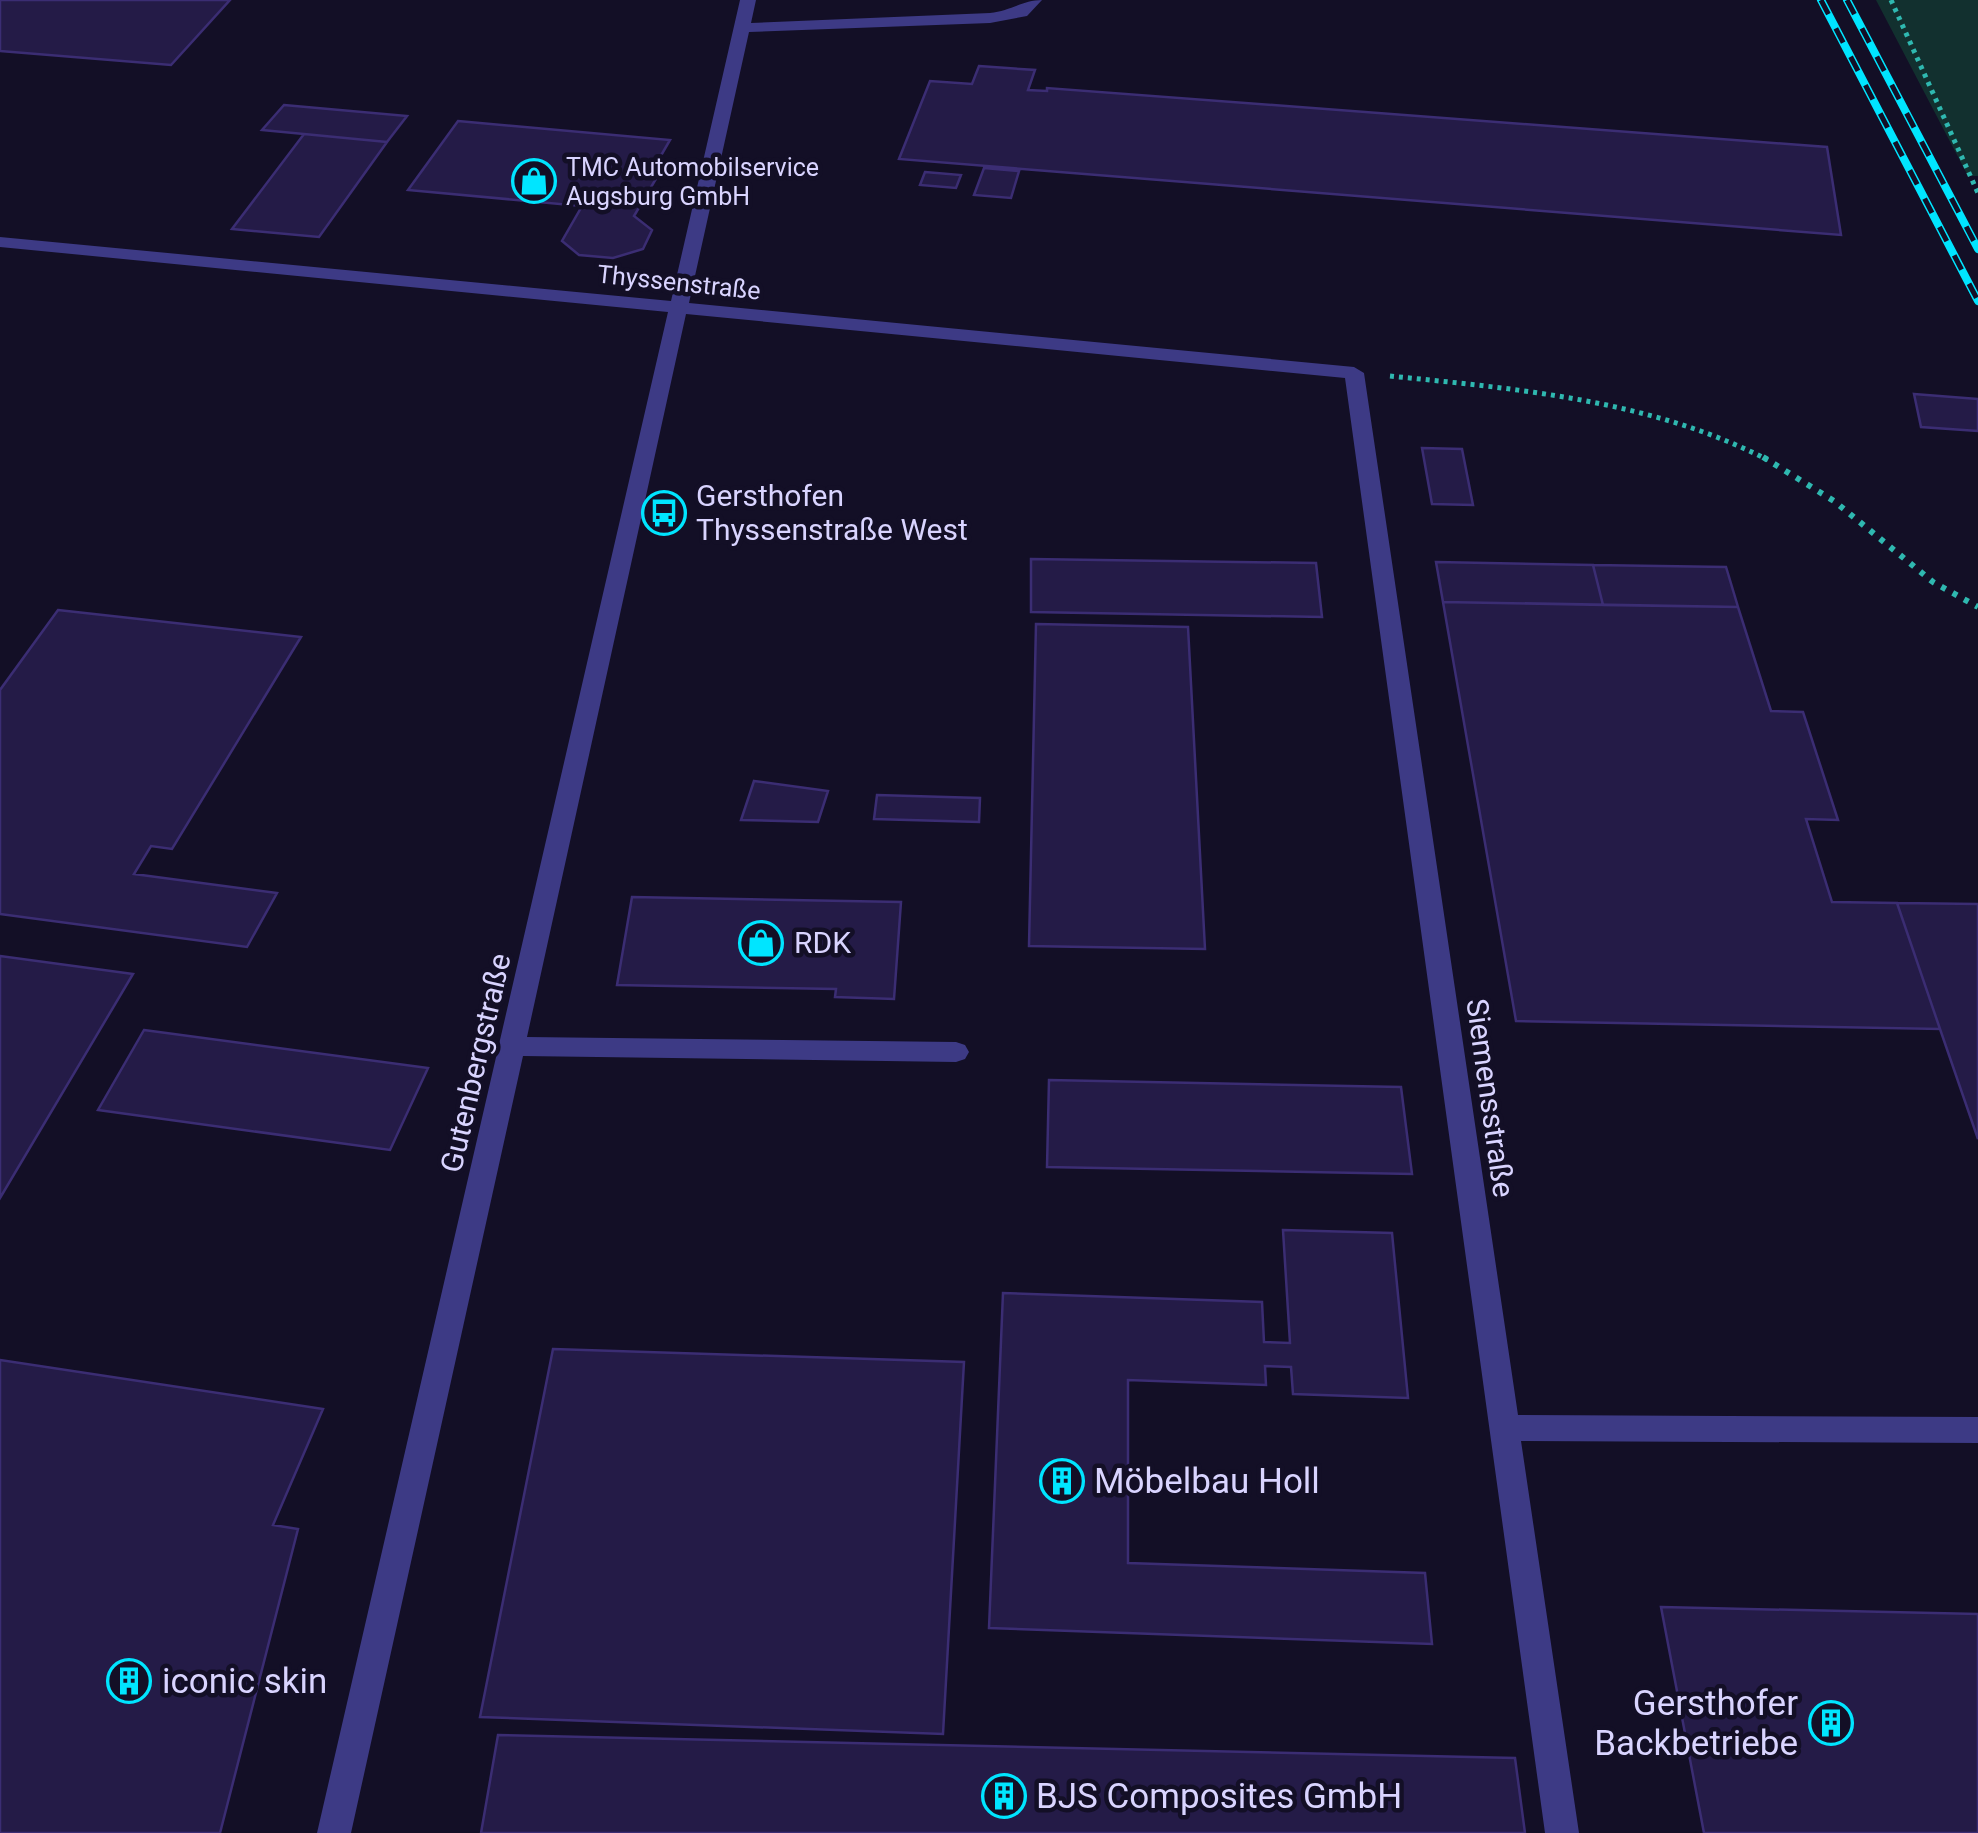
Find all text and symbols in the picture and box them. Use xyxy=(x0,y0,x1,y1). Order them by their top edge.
place label: TMC Automobilservice Augsburg GmbH xyxy=(566,153,819,211)
shop icon: TMC Automobilservice Augsburg GmbH xyxy=(511,158,557,204)
street label: Thyssenstraße xyxy=(596,259,762,305)
place label: Gersthofen Thyssenstraße West xyxy=(696,478,968,547)
bus stop icon: Gersthofen Thyssenstraße West xyxy=(641,490,687,536)
shop icon: RDK xyxy=(738,920,784,966)
place label: RDK xyxy=(794,925,851,960)
street label: Gutenbergstraße xyxy=(433,950,518,1176)
street label: Siemensstraße xyxy=(1459,996,1522,1200)
building icon: Möbelbau Holl xyxy=(1039,1458,1085,1504)
place label: Möbelbau Holl xyxy=(1094,1461,1320,1502)
building icon: iconic skin xyxy=(106,1658,152,1704)
place label: iconic skin xyxy=(162,1661,327,1702)
place label: Gersthofer Backbetriebe xyxy=(1594,1683,1798,1764)
building icon: Gersthofer Backbetriebe xyxy=(1808,1700,1854,1746)
building icon: BJS Composites GmbH xyxy=(981,1773,1027,1819)
place label: BJS Composites GmbH xyxy=(1036,1776,1402,1817)

